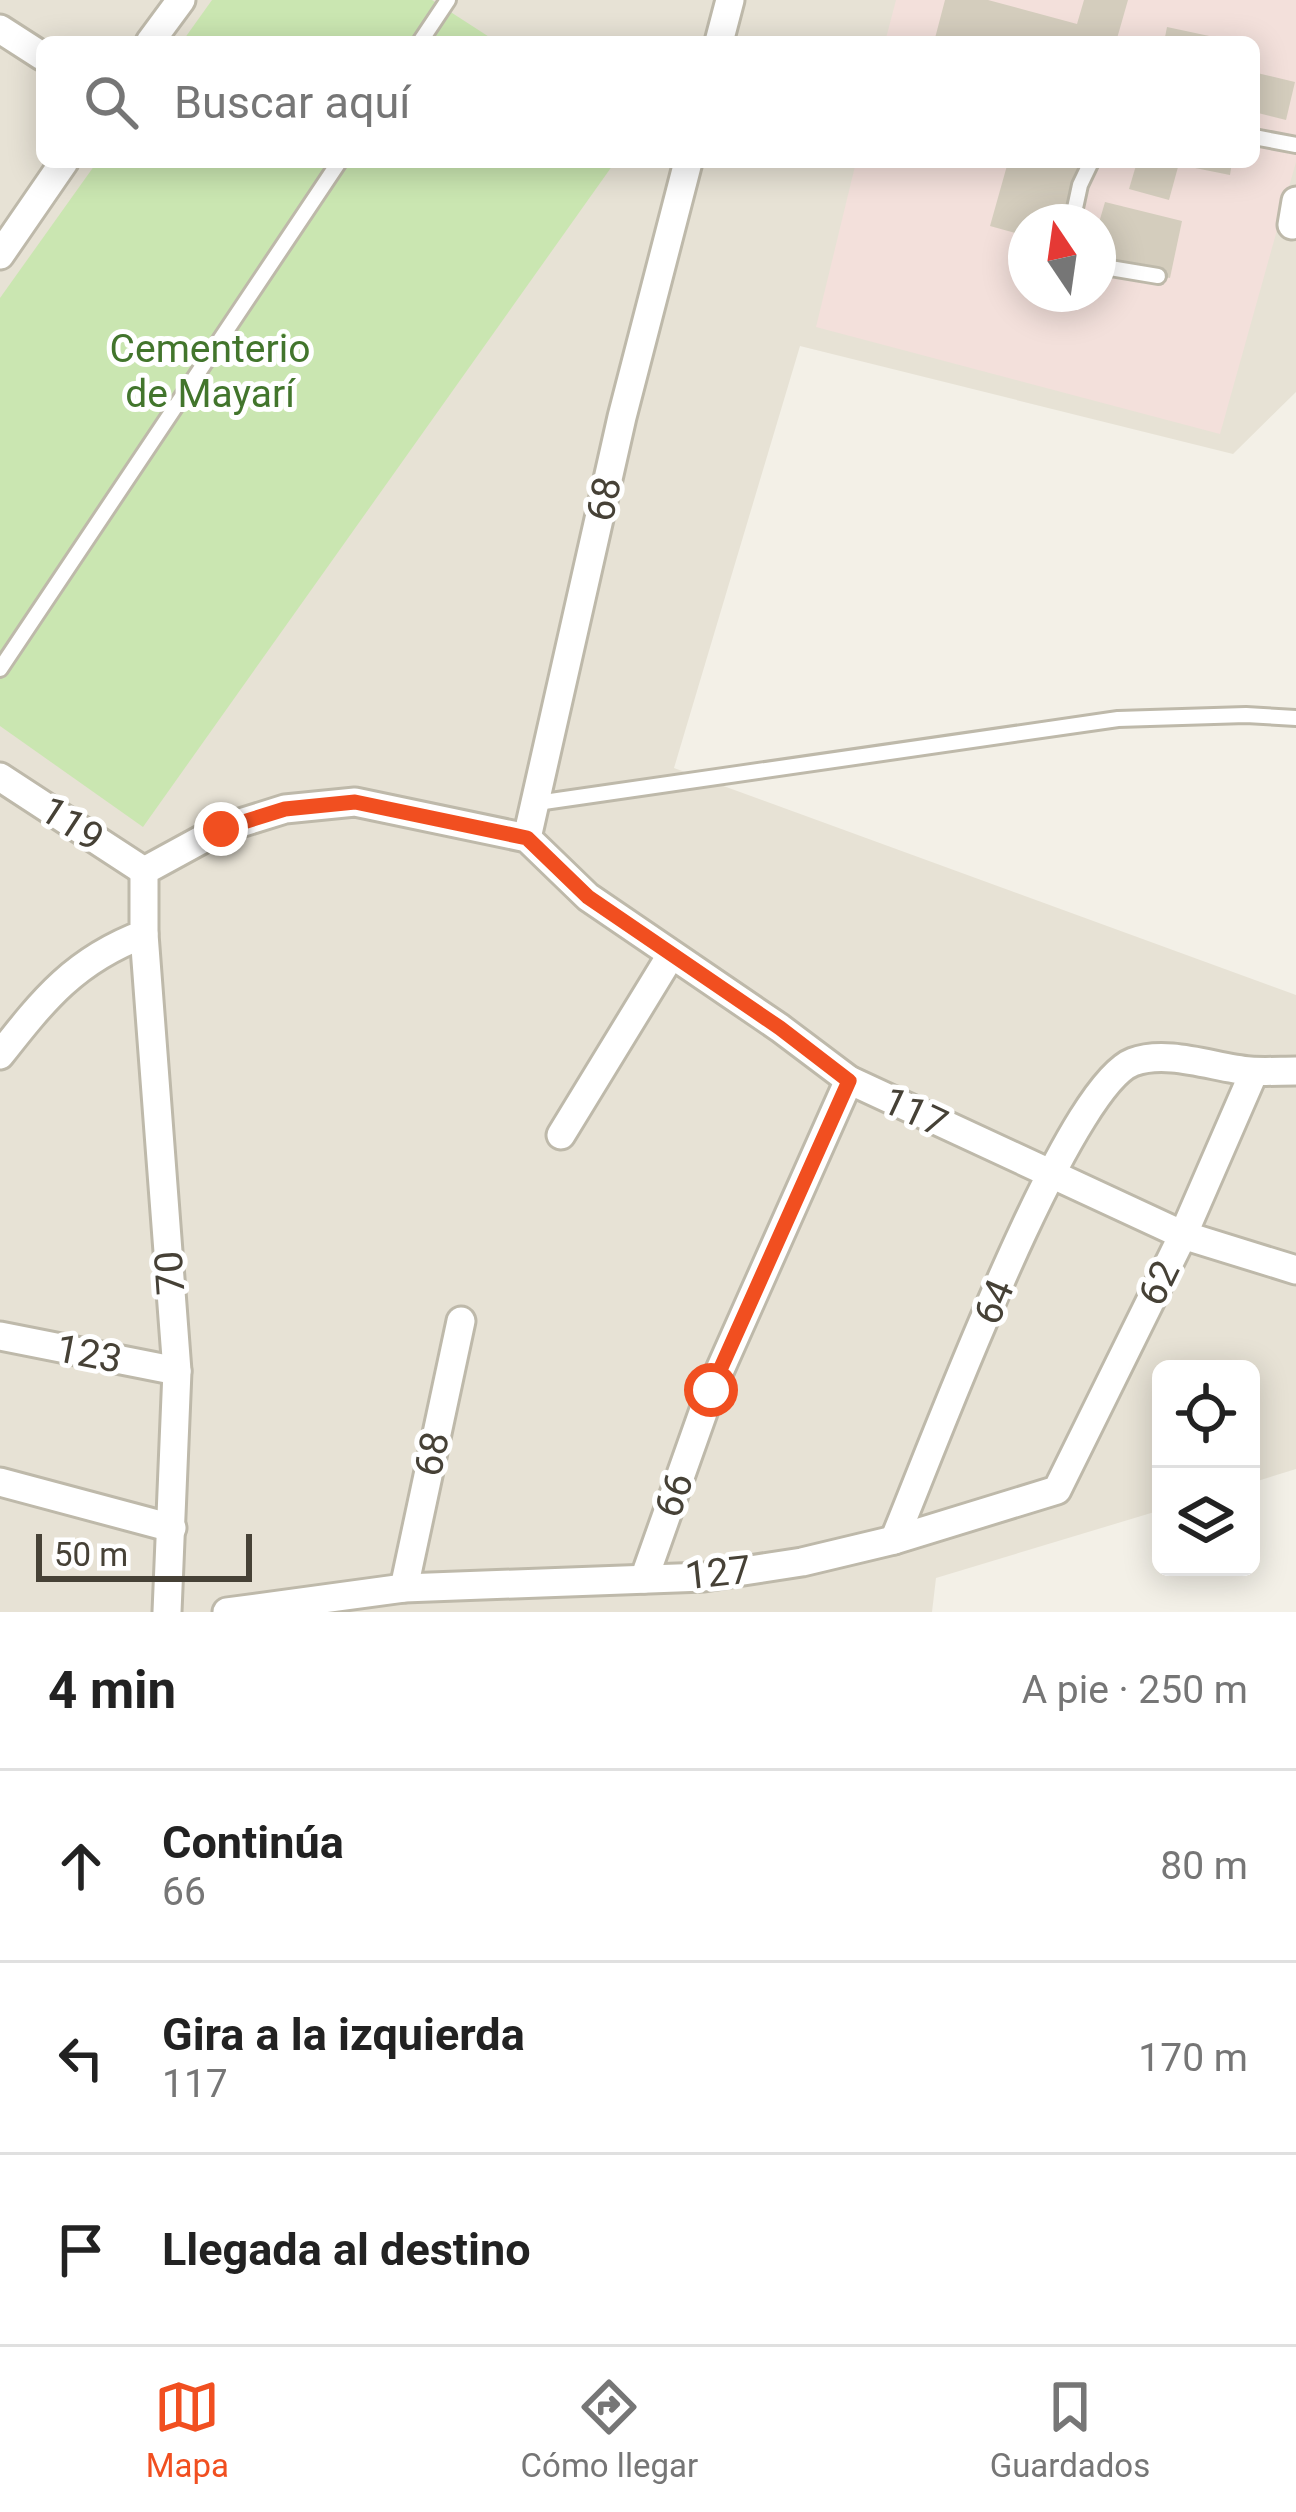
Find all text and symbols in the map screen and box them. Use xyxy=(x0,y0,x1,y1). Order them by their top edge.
search box xyxy=(36,36,1260,168)
icon: search xyxy=(78,69,144,135)
text: Buscar aquí xyxy=(174,76,411,129)
north arrow xyxy=(1008,204,1116,312)
park label: Cementerio de Mayarí xyxy=(110,326,310,417)
street label: 68 xyxy=(577,473,631,525)
street label: 119 xyxy=(32,787,112,861)
route end xyxy=(194,802,248,856)
street label: 117 xyxy=(875,1077,955,1147)
street label: 70 xyxy=(146,1250,194,1296)
street label: 62 xyxy=(1129,1253,1189,1313)
street label: 64 xyxy=(964,1273,1024,1331)
street label: 123 xyxy=(52,1325,126,1383)
map controls xyxy=(1152,1360,1260,1576)
button: locate xyxy=(1152,1360,1260,1468)
route start xyxy=(684,1363,738,1417)
street label: 68 xyxy=(405,1428,459,1480)
street label: 66 xyxy=(645,1467,703,1523)
button: layers xyxy=(1152,1468,1260,1576)
scale bar xyxy=(36,1528,252,1581)
text: 50 m xyxy=(54,1535,128,1574)
street label: 127 xyxy=(683,1547,753,1599)
text: 4 min xyxy=(48,1661,176,1720)
text: A pie · 250 m xyxy=(1022,1667,1248,1713)
text: Continúa xyxy=(162,1816,344,1869)
icon: ahead xyxy=(48,1833,114,1899)
text: 80 m xyxy=(1160,1843,1248,1889)
text: 66 xyxy=(162,1869,206,1915)
text: Gira a la izquierda xyxy=(162,2008,525,2061)
icon: left xyxy=(48,2025,114,2091)
text: 170 m xyxy=(1138,2035,1248,2081)
text: 117 xyxy=(162,2061,228,2107)
icon: arrive xyxy=(48,2217,114,2283)
text: Llegada al destino xyxy=(162,2223,531,2276)
tab: Mapa xyxy=(146,2374,229,2485)
tab: Cómo llegar xyxy=(521,2374,698,2485)
tab: Guardados xyxy=(990,2374,1150,2485)

